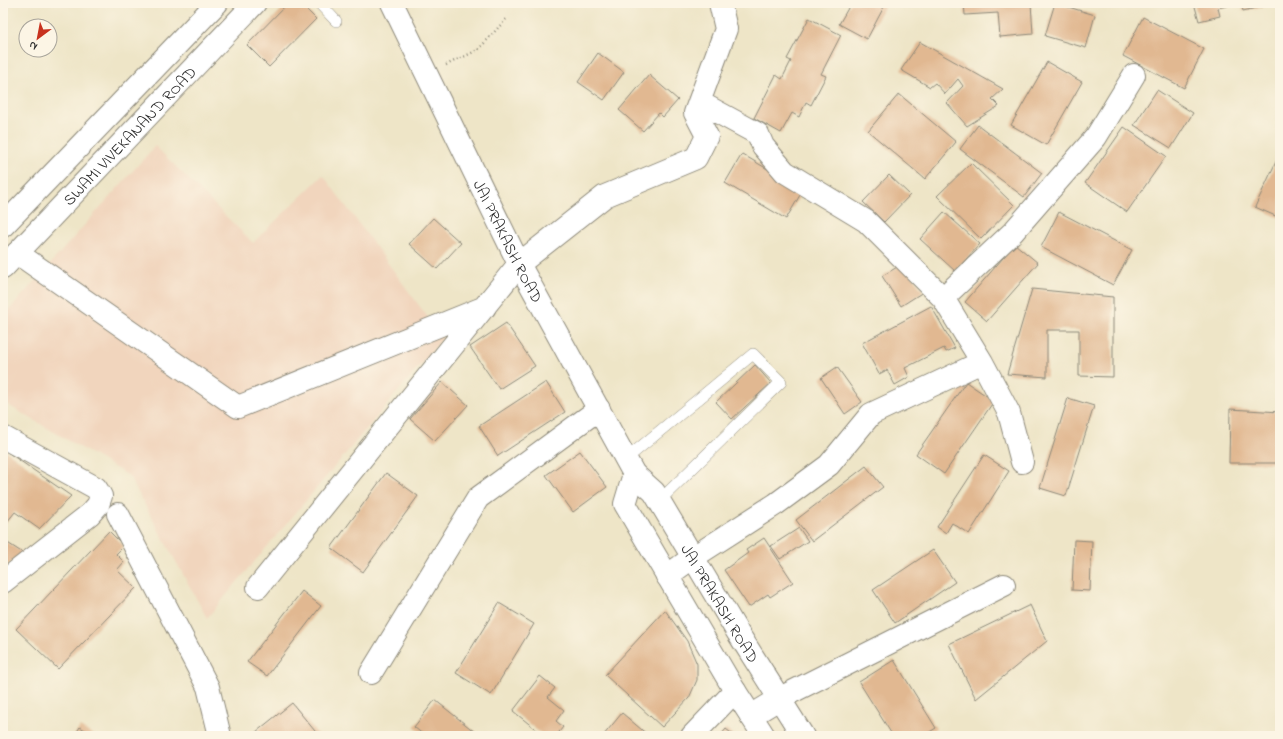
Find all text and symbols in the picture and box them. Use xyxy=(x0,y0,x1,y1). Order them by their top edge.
north arrow xyxy=(18,18,58,58)
text: N xyxy=(26,37,41,54)
street label: SWAMI VIVEKANAND ROAD xyxy=(58,62,203,212)
street label: JAI PRAKASH ROAD xyxy=(466,176,548,308)
street label: JAI PRAKASH ROAD xyxy=(674,540,764,668)

